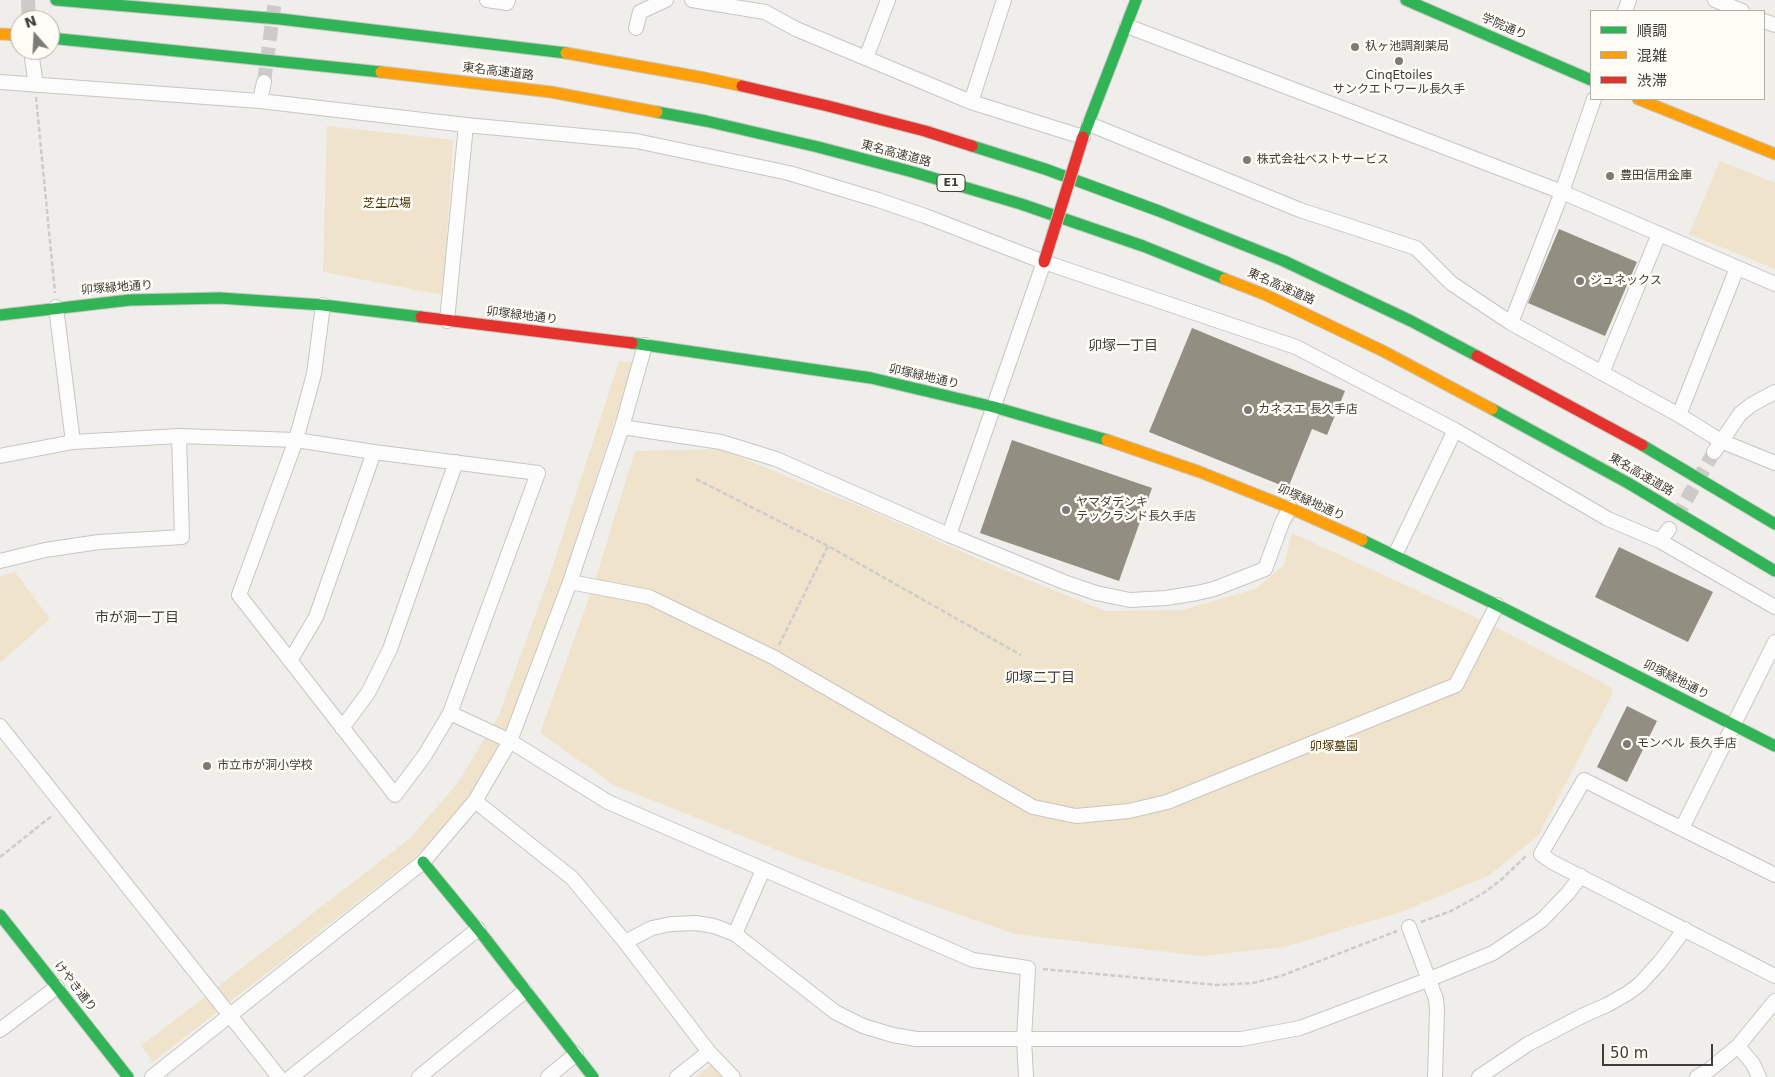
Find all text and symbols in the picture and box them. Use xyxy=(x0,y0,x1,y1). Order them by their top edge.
north arrow xyxy=(10,10,60,60)
legend xyxy=(1590,10,1765,100)
street label: 学院通り xyxy=(1479,11,1529,43)
text: N xyxy=(22,12,39,31)
text: 順調 xyxy=(1637,22,1667,40)
place label: 杁ヶ池調剤薬局 xyxy=(1365,40,1449,54)
marker: 杁ヶ池調剤薬局 xyxy=(1349,41,1361,53)
text: 混雑 xyxy=(1637,47,1667,65)
marker: CinqEtoiles サンクエトワール長久手 xyxy=(1393,55,1405,67)
street label: 東名高速道路 xyxy=(461,60,535,84)
place label: CinqEtoiles サンクエトワール長久手 xyxy=(1333,69,1465,97)
text: 渋滞 xyxy=(1637,72,1667,90)
street label: 東名高速道路 xyxy=(859,138,933,170)
place label: 株式会社ベストサービス xyxy=(1257,153,1389,167)
marker: 株式会社ベストサービス xyxy=(1241,154,1253,166)
place label: 豊田信用金庫 xyxy=(1620,169,1692,183)
marker: 豊田信用金庫 xyxy=(1604,170,1616,182)
road number: E1 xyxy=(937,174,965,192)
park label: 芝生広場 xyxy=(363,197,411,211)
street label: 東名高速道路 xyxy=(1245,266,1317,308)
place label: ジュネックス xyxy=(1590,274,1662,288)
marker: ジュネックス xyxy=(1574,275,1586,287)
street label: 卯塚緑地通り xyxy=(81,278,153,298)
street label: 卯塚緑地通り xyxy=(485,304,559,328)
district label: 卯塚一丁目 xyxy=(1088,338,1158,354)
street label: 卯塚緑地通り xyxy=(887,362,961,392)
place label: カネスエ 長久手店 xyxy=(1258,403,1358,417)
marker: カネスエ 長久手店 xyxy=(1242,404,1254,416)
street label: 東名高速道路 xyxy=(1606,451,1676,499)
street label: 卯塚緑地通り xyxy=(1275,482,1347,524)
place label: ヤマダデンキ テックランド長久手店 xyxy=(1076,496,1196,524)
marker: ヤマダデンキ テックランド長久手店 xyxy=(1060,504,1072,516)
district label: 市が洞一丁目 xyxy=(95,610,179,626)
street label: 卯塚緑地通り xyxy=(1641,657,1711,703)
district label: 卯塚二丁目 xyxy=(1005,670,1075,686)
place label: モンベル 長久手店 xyxy=(1637,737,1737,751)
marker: モンベル 長久手店 xyxy=(1621,738,1633,750)
park label: 卯塚墓園 xyxy=(1310,740,1358,754)
place label: 市立市が洞小学校 xyxy=(217,759,313,773)
marker: 市立市が洞小学校 xyxy=(201,760,213,772)
street label: けやき通り xyxy=(51,959,99,1015)
scale bar xyxy=(1605,1034,1716,1066)
text: 50 m xyxy=(1610,1044,1648,1062)

